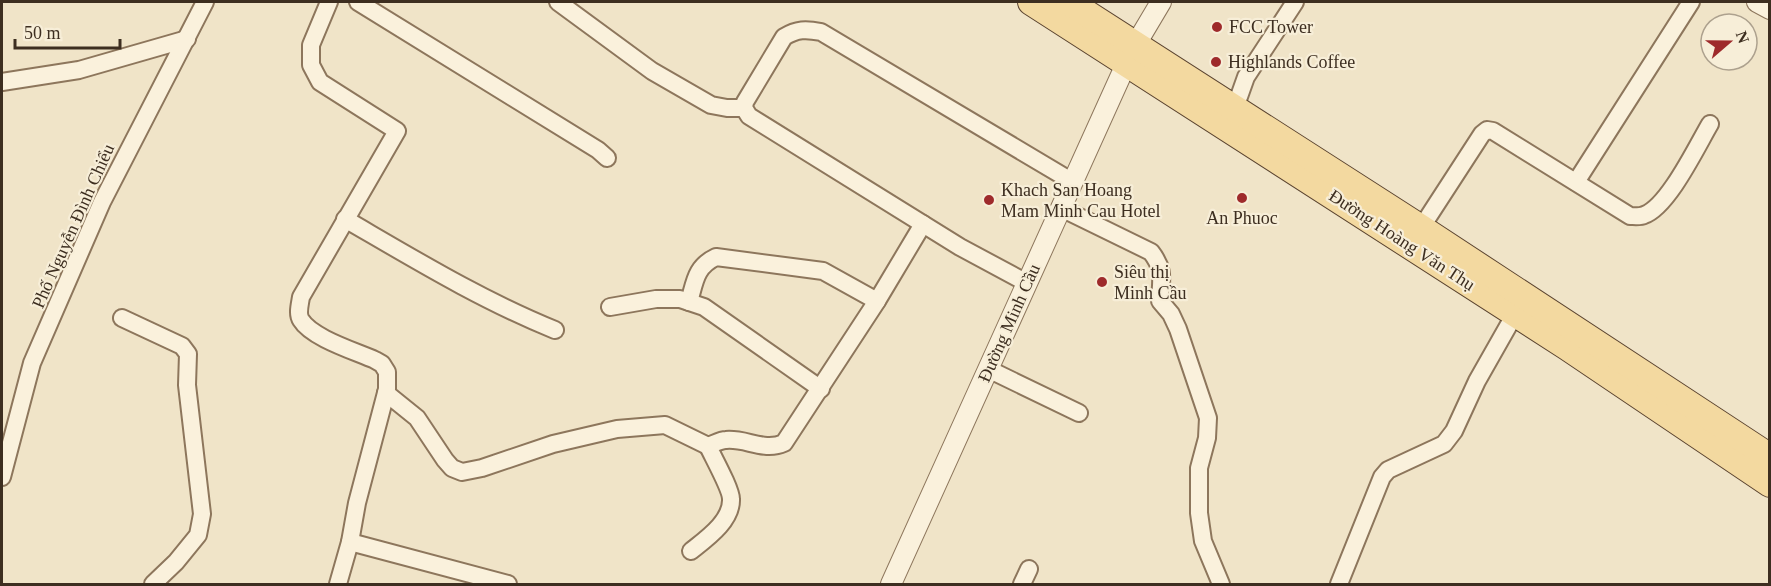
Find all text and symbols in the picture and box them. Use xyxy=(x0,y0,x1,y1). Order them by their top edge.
scale bar xyxy=(15,12,120,50)
north arrow xyxy=(1699,12,1759,72)
place label: FCC Tower xyxy=(1229,17,1313,37)
marker: FCC Tower xyxy=(1210,20,1224,34)
text: 50 m xyxy=(24,23,61,43)
text: N xyxy=(1733,29,1753,46)
place label: Highlands Coffee xyxy=(1228,52,1355,72)
marker: Highlands Coffee xyxy=(1209,55,1223,69)
street label: Phố Nguyễn Đình Chiểu xyxy=(28,141,118,311)
place label: Khach San Hoang Mam Minh Cau Hotel xyxy=(1001,180,1161,221)
street label: Đường Hoàng Văn Thụ xyxy=(1325,185,1479,295)
marker: An Phuoc xyxy=(1235,191,1249,205)
marker: Khach San Hoang Mam Minh Cau Hotel xyxy=(982,193,996,207)
place label: An Phuoc xyxy=(1206,208,1278,228)
street label: Đường Minh Cầu xyxy=(974,261,1044,385)
place label: Siêu thị Minh Cầu xyxy=(1114,262,1187,303)
marker: Siêu thị Minh Cầu xyxy=(1095,275,1109,289)

